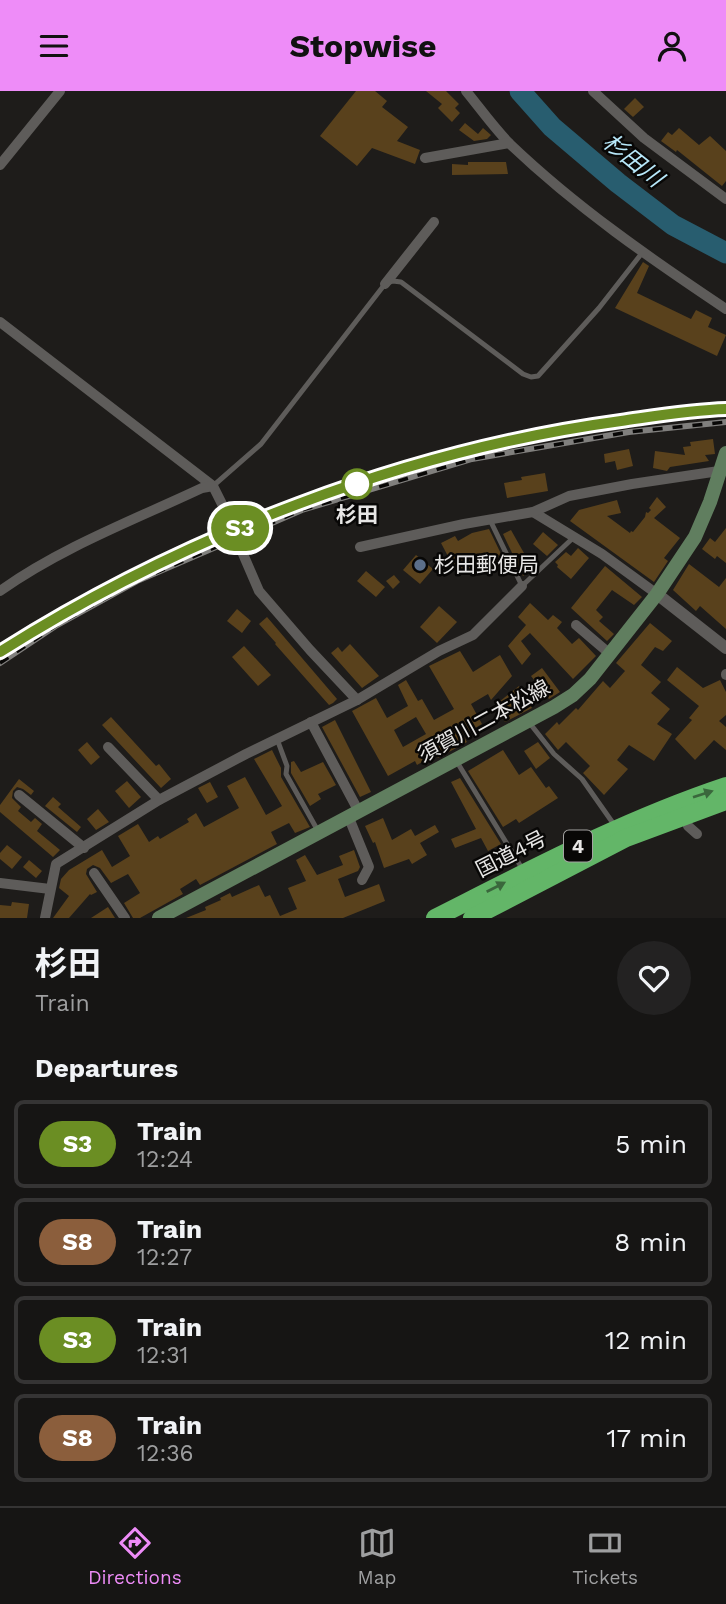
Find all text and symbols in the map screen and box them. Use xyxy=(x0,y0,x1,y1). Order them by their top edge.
icon: menu xyxy=(35,27,73,65)
text: Stopwise xyxy=(289,27,437,65)
icon: person xyxy=(653,27,691,65)
water label: 杉田川 xyxy=(597,128,670,194)
marker: 杉田 xyxy=(342,469,372,499)
place label: 杉田 xyxy=(336,502,378,527)
line badge: S3 xyxy=(208,505,272,551)
text: S3 xyxy=(225,514,255,542)
place label: 杉田郵便局 xyxy=(434,552,539,577)
marker: 杉田郵便局 xyxy=(412,557,428,573)
street label: 須賀川二本松線 xyxy=(413,674,554,767)
one-way arrow xyxy=(692,788,713,799)
street label: 国道4号 xyxy=(471,825,550,882)
road number: 4 xyxy=(564,831,592,861)
one-way arrow xyxy=(486,882,506,894)
button: heart xyxy=(617,941,691,1015)
text: 杉田 xyxy=(35,944,101,983)
text: Train xyxy=(35,990,90,1017)
text: Departures xyxy=(35,1053,178,1083)
text: Train xyxy=(137,1116,202,1146)
text: 5 min xyxy=(615,1129,687,1159)
text: S3 xyxy=(63,1130,92,1158)
text: 12:24 xyxy=(137,1146,193,1173)
text: Train xyxy=(137,1214,202,1244)
text: 8 min xyxy=(614,1227,687,1257)
text: S8 xyxy=(62,1228,93,1256)
text: 12:27 xyxy=(137,1244,192,1271)
text: Train xyxy=(137,1312,202,1342)
text: 12 min xyxy=(605,1325,687,1355)
text: S3 xyxy=(63,1326,92,1354)
text: 12:31 xyxy=(137,1342,189,1369)
text: Train xyxy=(137,1410,202,1440)
text: 17 min xyxy=(606,1423,687,1453)
text: S8 xyxy=(62,1424,93,1452)
text: 12:36 xyxy=(137,1440,194,1467)
tab: Directions xyxy=(88,1524,182,1589)
tab: Map xyxy=(358,1524,396,1589)
tab: Tickets xyxy=(572,1524,638,1589)

